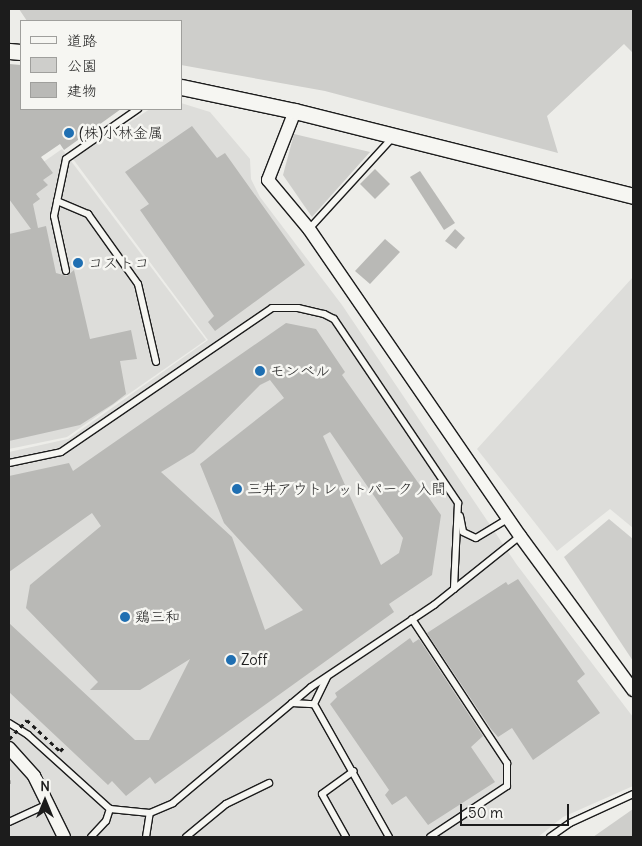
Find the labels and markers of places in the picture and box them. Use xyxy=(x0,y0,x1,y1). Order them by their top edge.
place label: (株)小林金属 xyxy=(79,124,163,142)
marker: (株)小林金属 xyxy=(63,127,75,139)
place label: コストコ xyxy=(88,254,148,272)
marker: コストコ xyxy=(72,257,84,269)
place label: モンベル xyxy=(270,362,330,380)
marker: モンベル xyxy=(254,365,266,377)
place label: 三井アウトレットパーク 入間 xyxy=(247,480,446,498)
marker: 三井アウトレットパーク 入間 xyxy=(231,483,243,495)
place label: 鶏三和 xyxy=(135,608,180,626)
marker: 鶏三和 xyxy=(119,611,131,623)
place label: Zoff xyxy=(241,651,267,669)
marker: Zoff xyxy=(225,654,237,666)

